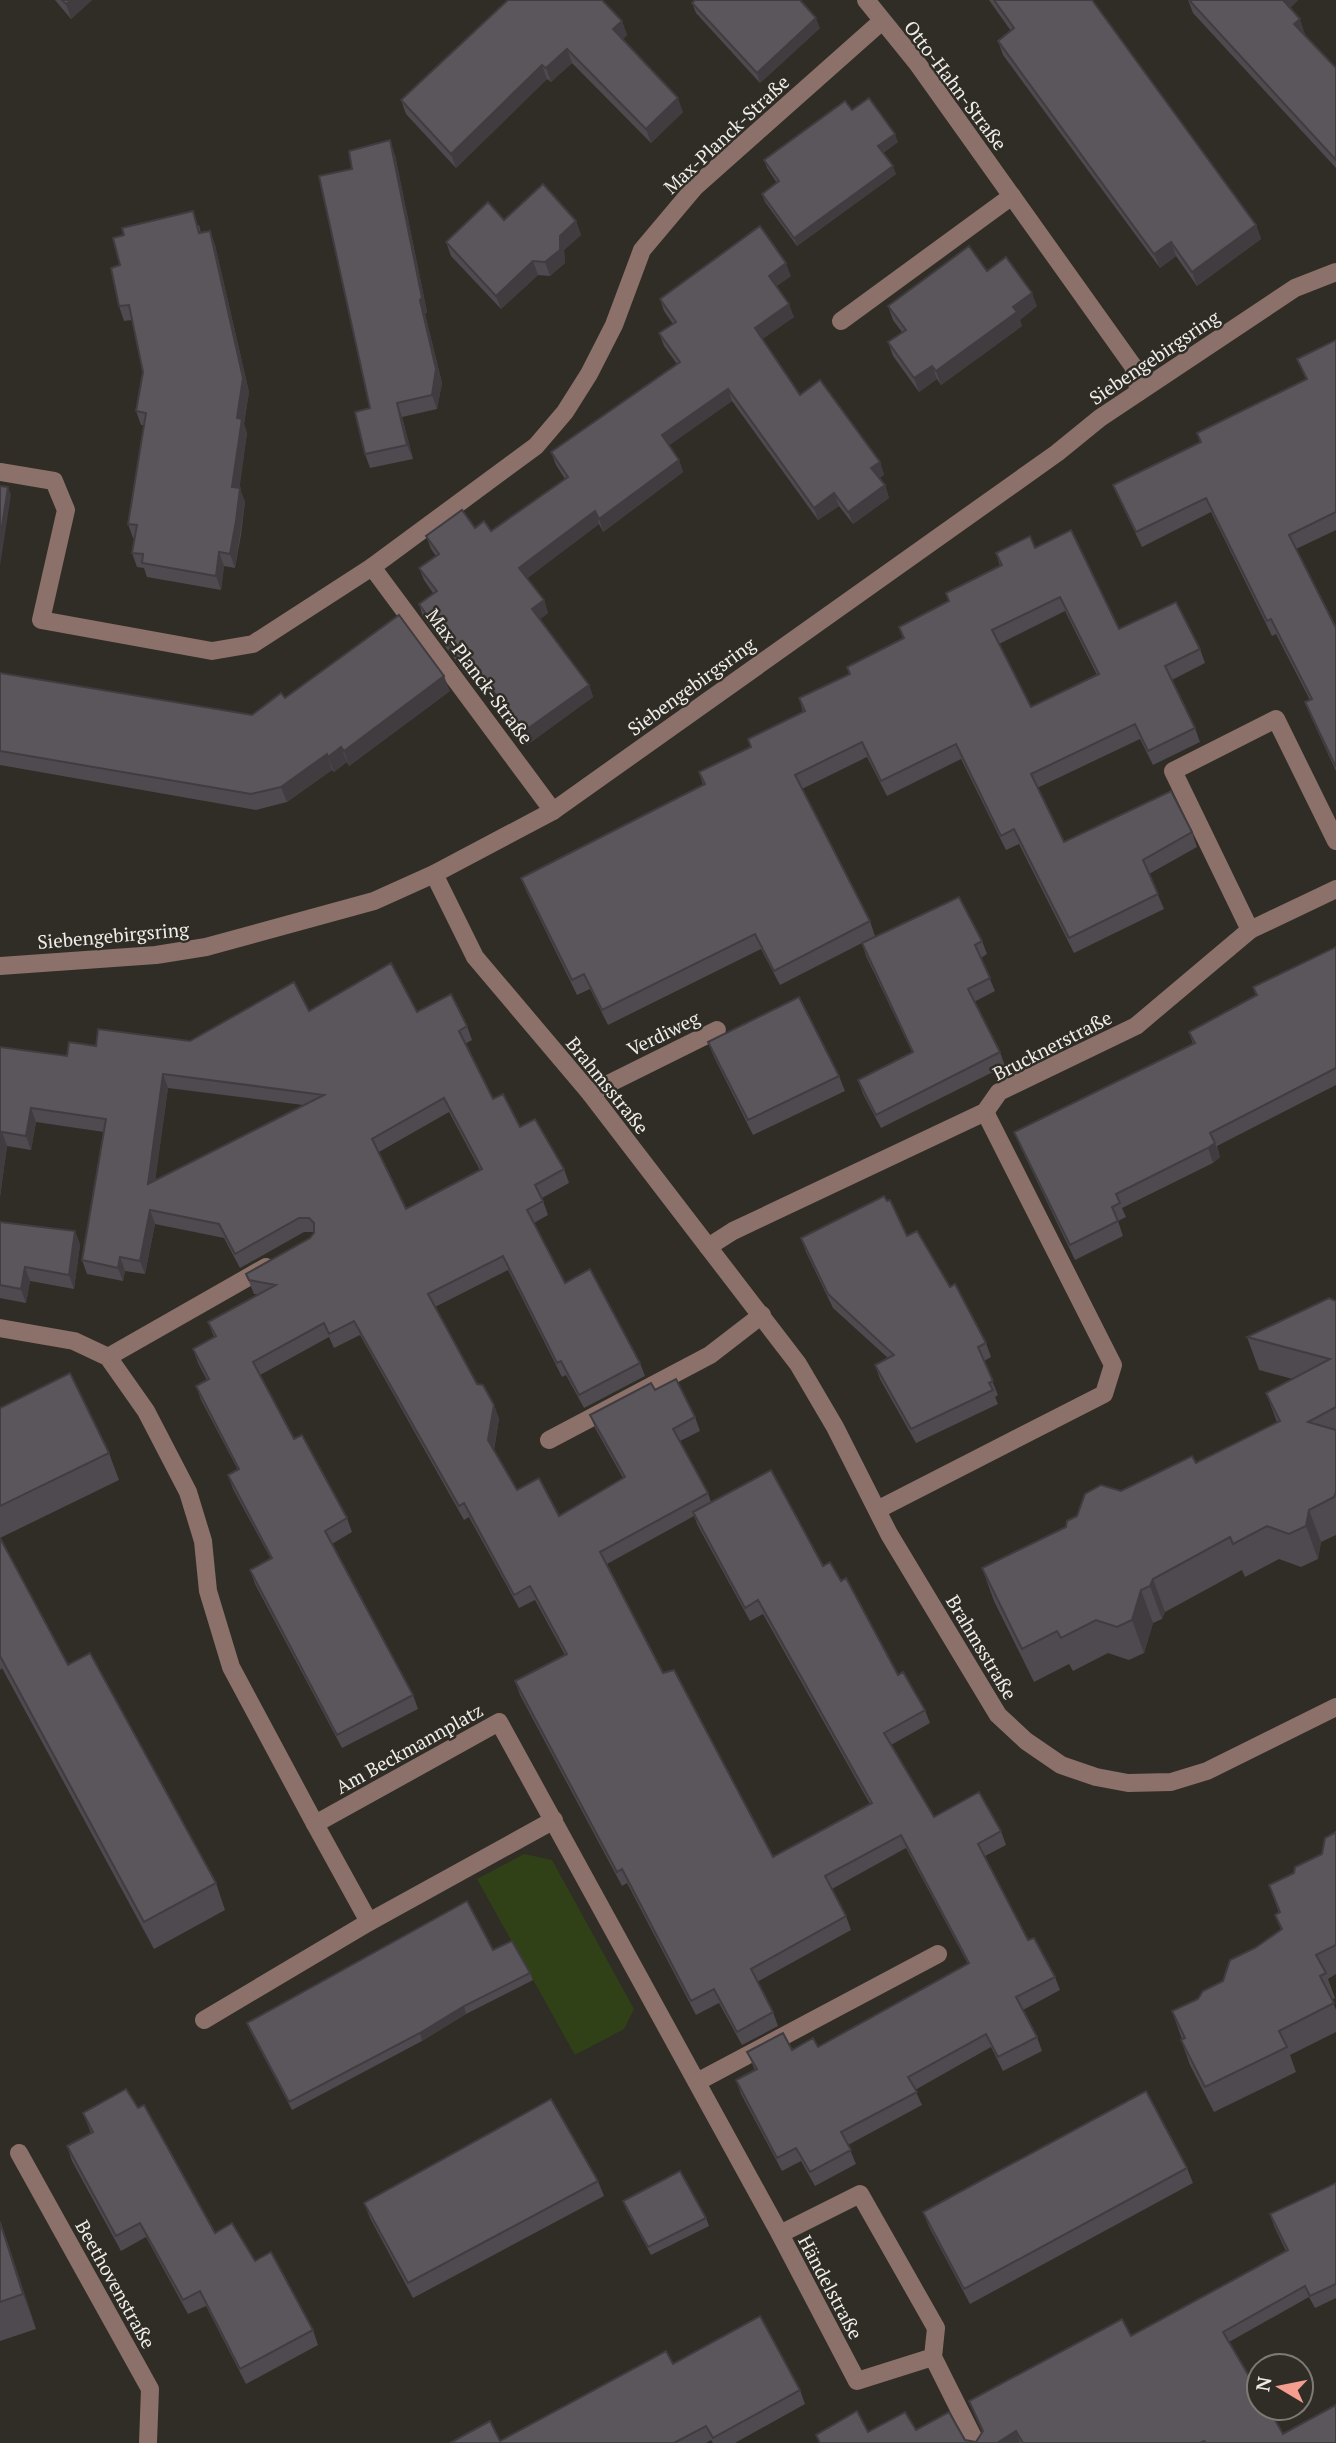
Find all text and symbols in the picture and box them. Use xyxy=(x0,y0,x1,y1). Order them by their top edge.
street label: Otto-Hahn-Straße xyxy=(899,15,1013,155)
street label: Max-Planck-Straße xyxy=(658,69,794,199)
street label: Siebengebirgsring xyxy=(1084,304,1225,410)
street label: Max-Planck-Straße xyxy=(421,603,539,749)
street label: Siebengebirgsring xyxy=(622,631,761,741)
street label: Siebengebirgsring xyxy=(36,916,191,954)
street label: Verdiweg xyxy=(623,1004,704,1061)
street label: Brucknerstraße xyxy=(988,1004,1116,1086)
street label: Brahmsstraße xyxy=(561,1031,655,1139)
street label: Brahmsstraße xyxy=(941,1590,1023,1704)
street label: Am Beckmannplatz xyxy=(331,1697,487,1799)
street label: Beethovenstraße xyxy=(70,2215,162,2353)
street label: Händelstraße xyxy=(793,2231,869,2343)
north arrow xyxy=(1245,2352,1315,2422)
text: N xyxy=(1249,2374,1276,2393)

